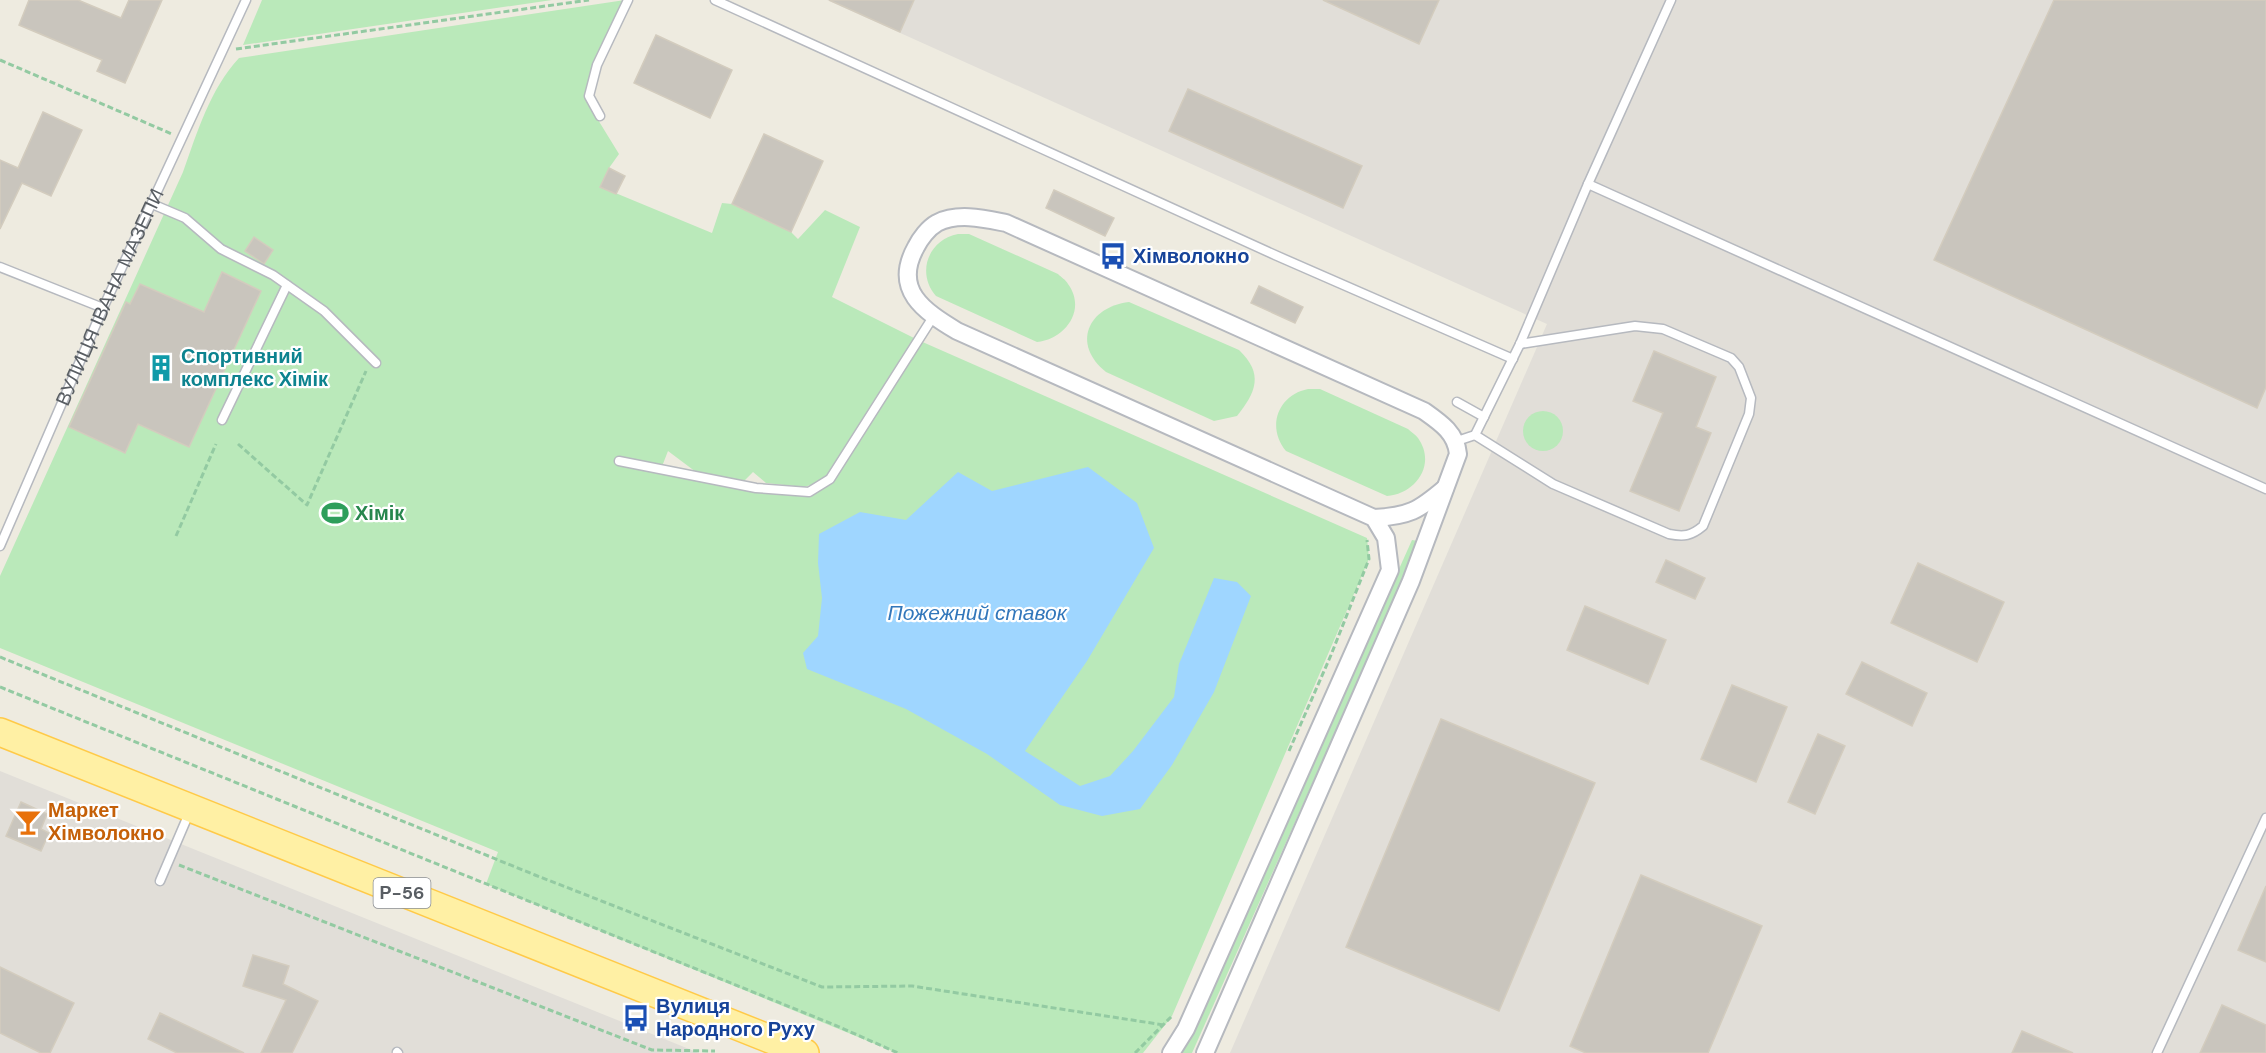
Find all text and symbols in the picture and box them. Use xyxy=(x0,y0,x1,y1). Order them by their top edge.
street label: ВУЛИЦЯ ІВАНА МАЗЕПИ xyxy=(49,184,170,410)
bus stop icon: Хімволокно xyxy=(1098,241,1128,271)
place label: Хімволокно xyxy=(1133,243,1249,269)
place label: Спортивний комплекс Хімік xyxy=(181,343,329,392)
building icon: Спортивний комплекс Хімік xyxy=(146,353,176,383)
sports icon: Хімік xyxy=(320,498,350,528)
place label: Хімік xyxy=(355,500,405,526)
water label: Пожежний ставок xyxy=(887,599,1068,627)
place label: Маркет Хімволокно xyxy=(48,797,164,846)
bar icon: Маркет Хімволокно xyxy=(13,807,43,837)
road number: Р-56 xyxy=(374,878,430,908)
place label: Вулиця Народного Руху xyxy=(656,993,816,1042)
bus stop icon: Вулиця Народного Руху xyxy=(621,1003,651,1033)

